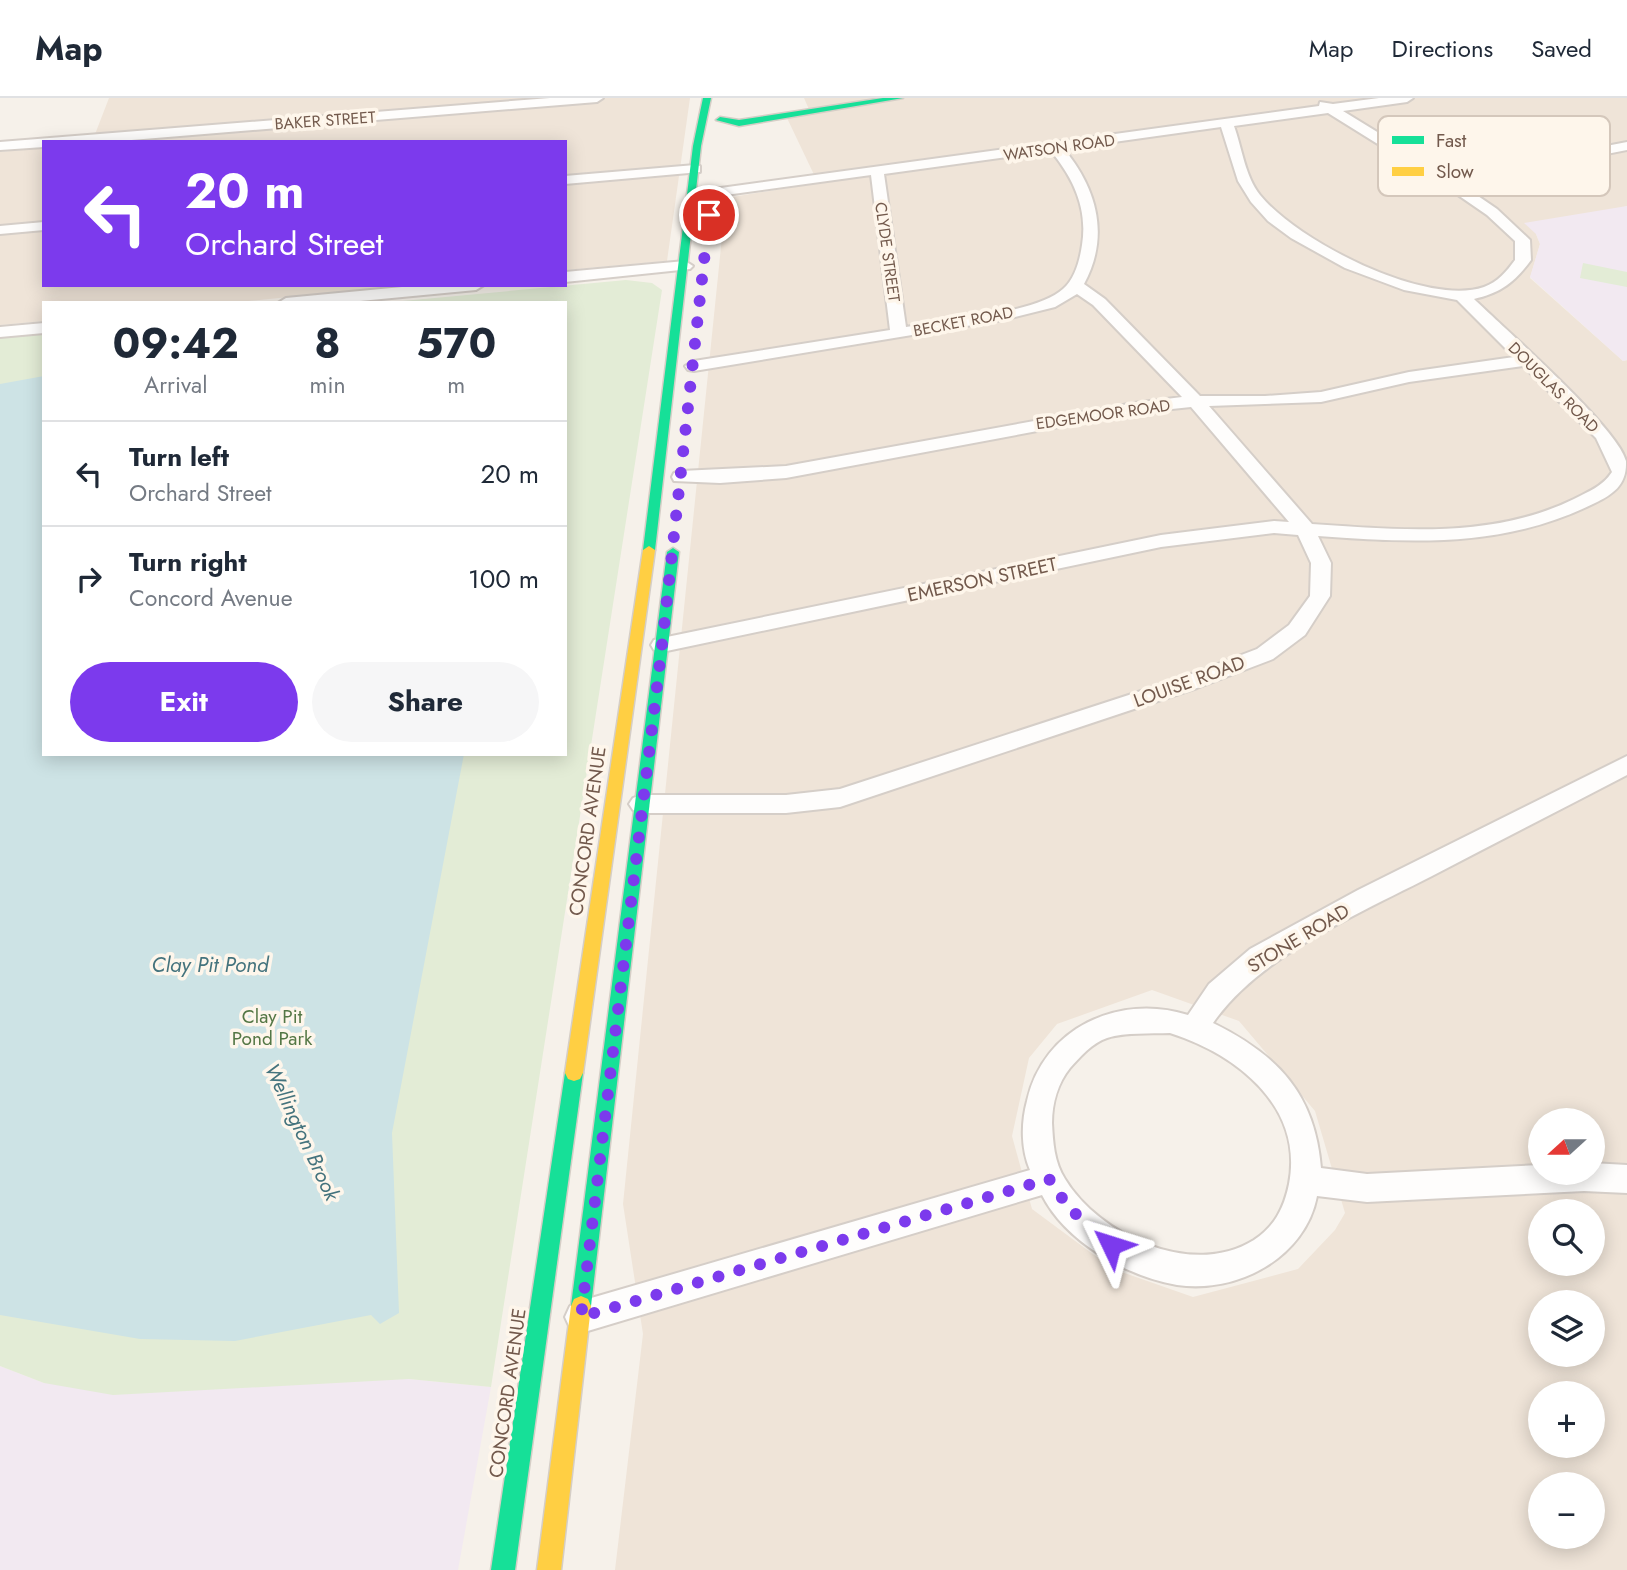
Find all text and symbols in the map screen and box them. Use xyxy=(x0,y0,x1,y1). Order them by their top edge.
text: Map xyxy=(35,25,103,72)
text: Map xyxy=(1309,31,1354,66)
text: Directions xyxy=(1392,31,1493,66)
text: Saved xyxy=(1531,31,1592,66)
street label: BAKER STREET xyxy=(274,105,377,135)
legend xyxy=(1378,116,1610,196)
text: Fast xyxy=(1436,127,1467,154)
street label: WATSON ROAD xyxy=(1002,128,1116,167)
text: 20 m xyxy=(185,156,304,226)
text: Slow xyxy=(1436,158,1474,185)
icon: left xyxy=(70,168,161,259)
pin xyxy=(679,185,739,245)
icon: arrive xyxy=(690,196,728,234)
street label: CLYDE STREET xyxy=(869,201,906,304)
text: Orchard Street xyxy=(185,221,383,267)
street label: BECKET ROAD xyxy=(911,301,1015,342)
text: 09:42 xyxy=(113,313,239,374)
text: 8 xyxy=(314,313,341,374)
text: 570 xyxy=(416,313,496,374)
street label: DOUGLAS ROAD xyxy=(1503,337,1604,438)
text: Arrival xyxy=(144,368,207,402)
text: min xyxy=(310,368,346,402)
text: m xyxy=(447,368,465,402)
street label: EDGEMOOR ROAD xyxy=(1034,394,1172,435)
text: Turn left xyxy=(129,438,229,476)
icon: left xyxy=(70,455,108,493)
text: 20 m xyxy=(481,455,539,493)
text: Orchard Street xyxy=(129,476,272,510)
text: Turn right xyxy=(129,543,247,581)
street label: EMERSON STREET xyxy=(905,550,1060,609)
icon: right xyxy=(70,560,108,598)
text: 100 m xyxy=(468,560,539,598)
text: Concord Avenue xyxy=(129,581,292,615)
street label: LOUISE ROAD xyxy=(1130,649,1249,714)
button: Exit xyxy=(70,662,298,742)
button: Share xyxy=(312,662,539,742)
street label: CONCORD AVENUE xyxy=(562,745,613,917)
street label: STONE ROAD xyxy=(1242,897,1354,980)
water label: Clay Pit Pond xyxy=(151,950,270,980)
park label: Clay Pit Pond Park xyxy=(232,1003,313,1052)
water label: Wellington Brook xyxy=(257,1058,347,1206)
north arrow xyxy=(1528,1108,1605,1185)
map controls xyxy=(1528,1108,1605,1549)
button: search xyxy=(1528,1199,1605,1276)
position arrow xyxy=(1074,1208,1148,1282)
button: layers xyxy=(1528,1290,1605,1367)
street label: CONCORD AVENUE xyxy=(482,1307,533,1479)
button: + xyxy=(1528,1381,1605,1458)
button: − xyxy=(1528,1472,1605,1549)

